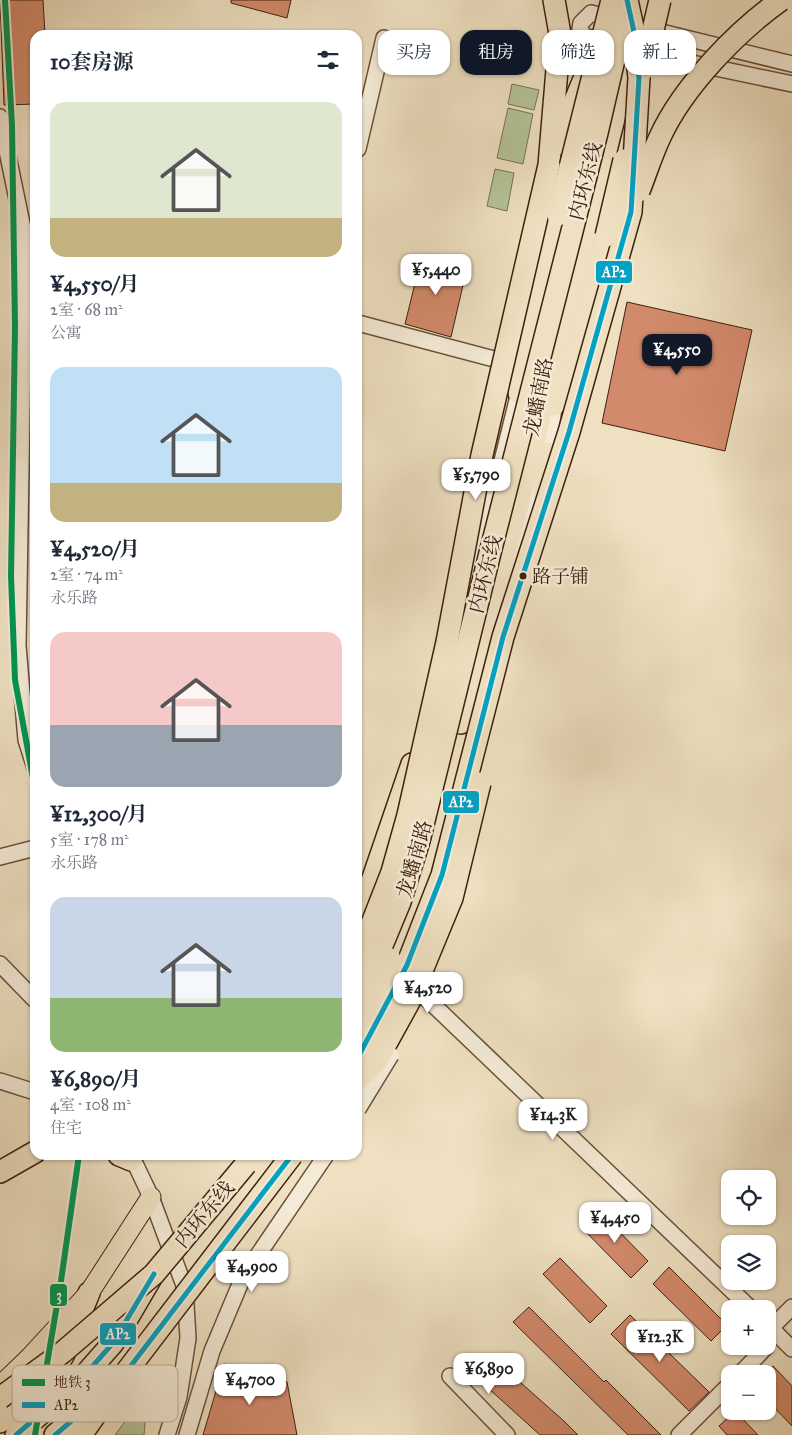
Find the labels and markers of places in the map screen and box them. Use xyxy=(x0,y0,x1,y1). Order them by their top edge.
pin: ¥5,440 xyxy=(395,254,477,296)
pin: ¥4,550 xyxy=(636,334,718,376)
pin: ¥5,790 xyxy=(435,458,517,501)
place label: 路子铺 xyxy=(532,565,589,588)
marker: 路子铺 xyxy=(518,571,528,581)
pin: ¥4,520 xyxy=(387,972,469,1014)
pin: ¥14.3K xyxy=(512,1098,594,1141)
pin: ¥4,450 xyxy=(574,1202,656,1244)
pin: ¥4,900 xyxy=(211,1250,293,1293)
pin: ¥12.3K xyxy=(619,1320,701,1363)
pin: ¥6,890 xyxy=(448,1352,530,1395)
pin: ¥4,700 xyxy=(209,1364,291,1406)

